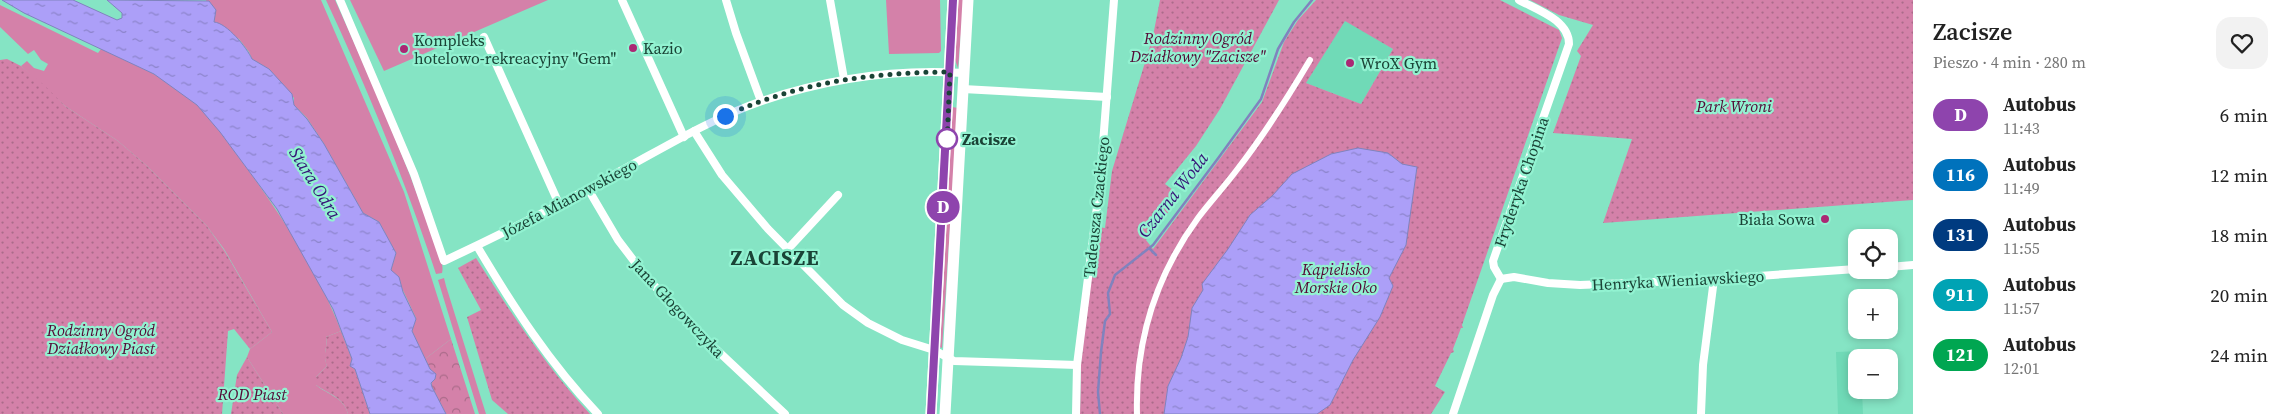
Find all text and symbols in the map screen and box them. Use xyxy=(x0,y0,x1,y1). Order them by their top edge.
text: Zacisze xyxy=(1933,15,2012,48)
button: heart xyxy=(2216,17,2268,69)
park label: Rodzinny Ogród Działkowy "Zacisze" xyxy=(1129,27,1266,67)
place label: Kompleks hotelowo-rekreacyjny "Gem" xyxy=(414,29,616,69)
place label: Kazio xyxy=(643,37,683,59)
marker: Kazio xyxy=(627,42,639,54)
marker: Kompleks hotelowo-rekreacyjny "Gem" xyxy=(398,43,410,55)
text: Pieszo · 4 min · 280 m xyxy=(1933,51,2086,73)
place label: WroX Gym xyxy=(1360,52,1437,74)
marker: WroX Gym xyxy=(1344,57,1356,69)
text: Autobus xyxy=(2003,91,2076,117)
park label: Park Wroni xyxy=(1695,95,1772,117)
text: D xyxy=(1954,102,1967,127)
text: 6 min xyxy=(2220,102,2268,128)
your location xyxy=(713,104,738,129)
street label: Fryderyka Chopina xyxy=(1488,113,1554,250)
text: 11:43 xyxy=(2003,117,2040,139)
marker: Zacisze xyxy=(936,128,958,150)
place label: Zacisze xyxy=(962,128,1016,150)
street label: Tadeusza Czackiego xyxy=(1078,135,1114,279)
water label: Stara Odra xyxy=(283,142,348,224)
water label: Czarna Woda xyxy=(1131,146,1214,243)
text: Autobus xyxy=(2003,151,2076,177)
street label: Józefa Mianowskiego xyxy=(497,153,641,244)
text: 116 xyxy=(1946,162,1975,187)
text: 12 min xyxy=(2210,162,2268,188)
text: 11:49 xyxy=(2003,177,2040,199)
line badge: D xyxy=(927,191,959,223)
text: D xyxy=(937,194,949,219)
place label: Biała Sowa xyxy=(1738,208,1816,230)
text: Autobus xyxy=(2003,211,2076,237)
marker: Biała Sowa xyxy=(1819,213,1831,225)
text: 131 xyxy=(1946,222,1975,247)
text: 18 min xyxy=(2210,222,2268,248)
map controls xyxy=(1848,229,1898,399)
button: locate xyxy=(1848,229,1898,279)
text: 11:55 xyxy=(2003,237,2040,259)
district label: ZACISZE xyxy=(731,243,819,272)
street label: Jana Głogowczyka xyxy=(626,253,730,363)
park label: Kąpielisko Morskie Oko xyxy=(1294,258,1377,298)
street label: Henryka Wieniawskiego xyxy=(1591,264,1765,296)
text: Autobus xyxy=(2003,271,2076,297)
text: 911 xyxy=(1946,282,1975,307)
text: 20 min xyxy=(2210,282,2268,308)
button: + xyxy=(1848,289,1898,339)
text: 11:57 xyxy=(2003,297,2040,319)
park label: Rodzinny Ogród Działkowy Piast xyxy=(46,319,156,359)
text: Autobus xyxy=(2003,331,2076,357)
text: 121 xyxy=(1946,342,1975,367)
text: 24 min xyxy=(2210,342,2268,368)
button: − xyxy=(1848,349,1898,399)
text: 12:01 xyxy=(2003,357,2040,379)
park label: ROD Piast xyxy=(217,383,287,405)

